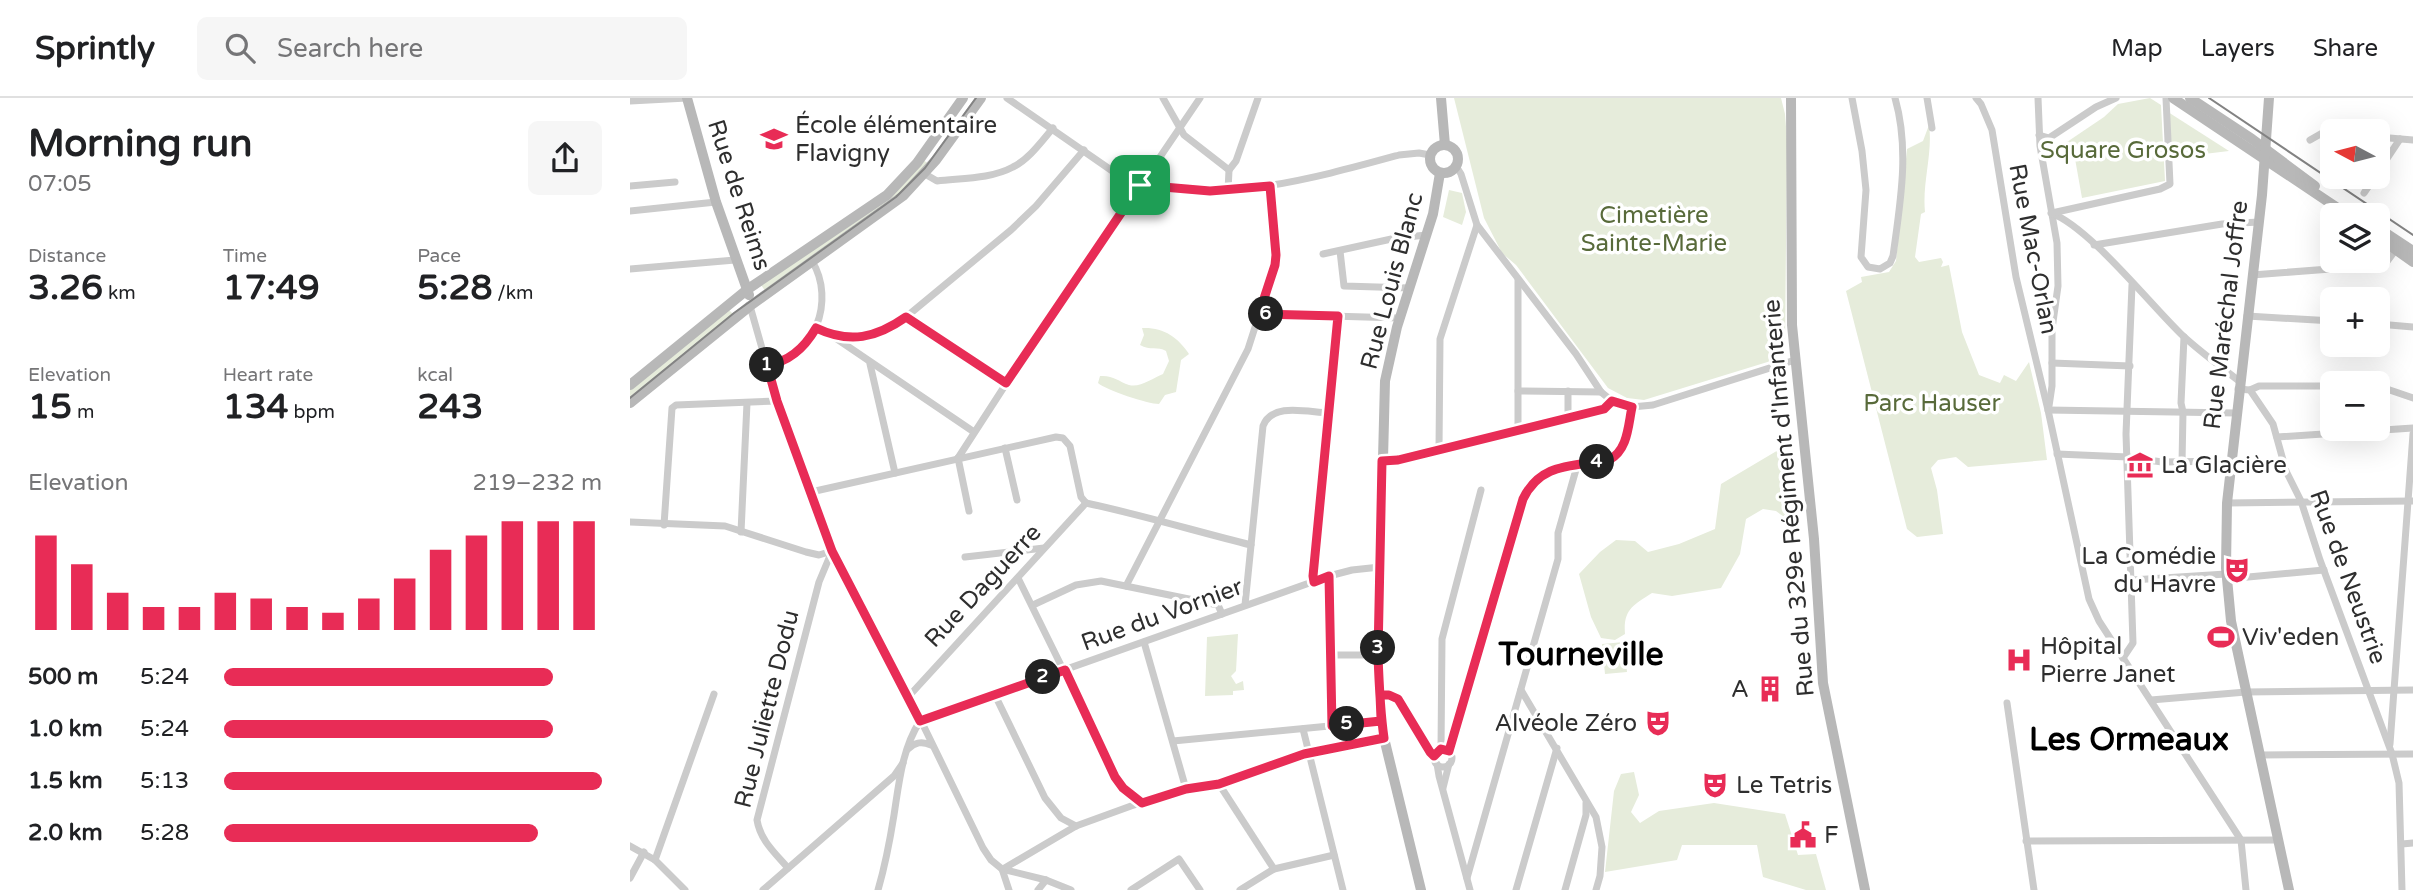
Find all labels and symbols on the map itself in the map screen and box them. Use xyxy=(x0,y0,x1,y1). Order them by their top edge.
place label: École élémentaire Flavigny xyxy=(795,110,997,168)
street label: Rue de Reims xyxy=(701,116,777,274)
north arrow xyxy=(2320,119,2390,189)
school or university icon: École élémentaire Flavigny xyxy=(759,124,789,154)
park label: Square Grosos xyxy=(2040,136,2206,165)
pin xyxy=(1110,155,1170,215)
street label: Rue Mac-Orlan xyxy=(2002,161,2064,337)
street label: Rue Louis Blanc xyxy=(1354,190,1430,372)
street label: Rue Maréchal Joffre xyxy=(2198,199,2254,431)
park label: Cimetière Sainte-Marie xyxy=(1581,201,1727,258)
pin: 6 xyxy=(1248,296,1284,332)
street label: Rue du 329e Régiment d'Infanterie xyxy=(1757,298,1821,698)
pin: 1 xyxy=(750,348,784,382)
park label: Parc Hauser xyxy=(1863,389,2001,418)
pin: 4 xyxy=(1580,444,1614,480)
museum icon: La Glacière xyxy=(2125,450,2155,480)
place label: La Glacière xyxy=(2161,451,2287,480)
street label: Rue de Neustrie xyxy=(2303,486,2393,668)
street label: Rue Daguerre xyxy=(919,518,1047,654)
place label: La Comédie du Havre xyxy=(2081,542,2216,599)
theatre icon: La Comédie du Havre xyxy=(2222,555,2252,585)
street label: Rue du Vornier xyxy=(1077,572,1248,658)
street label: Rue Juliette Dodu xyxy=(728,607,806,811)
sports icon: Viv'eden xyxy=(2206,622,2236,652)
place label: Viv'eden xyxy=(2242,623,2339,652)
pin: 3 xyxy=(1360,630,1396,666)
place label: Hôpital Pierre Janet xyxy=(2040,632,2175,689)
district label: Tourneville xyxy=(1497,636,1664,674)
hospital icon: Hôpital Pierre Janet xyxy=(2004,645,2034,675)
pin: 2 xyxy=(1026,660,1060,694)
building icon: A xyxy=(1755,674,1785,704)
place label: A xyxy=(1731,675,1749,704)
pin: 5 xyxy=(1330,706,1364,742)
theatre icon: Alvéole Zéro xyxy=(1643,708,1673,738)
place label: Alvéole Zéro xyxy=(1494,709,1637,738)
district label: Les Ormeaux xyxy=(2029,721,2229,759)
theatre icon: Le Tetris xyxy=(1700,770,1730,800)
place label: Le Tetris xyxy=(1736,771,1832,800)
public building icon: F xyxy=(1788,820,1818,850)
place label: F xyxy=(1824,821,1839,850)

